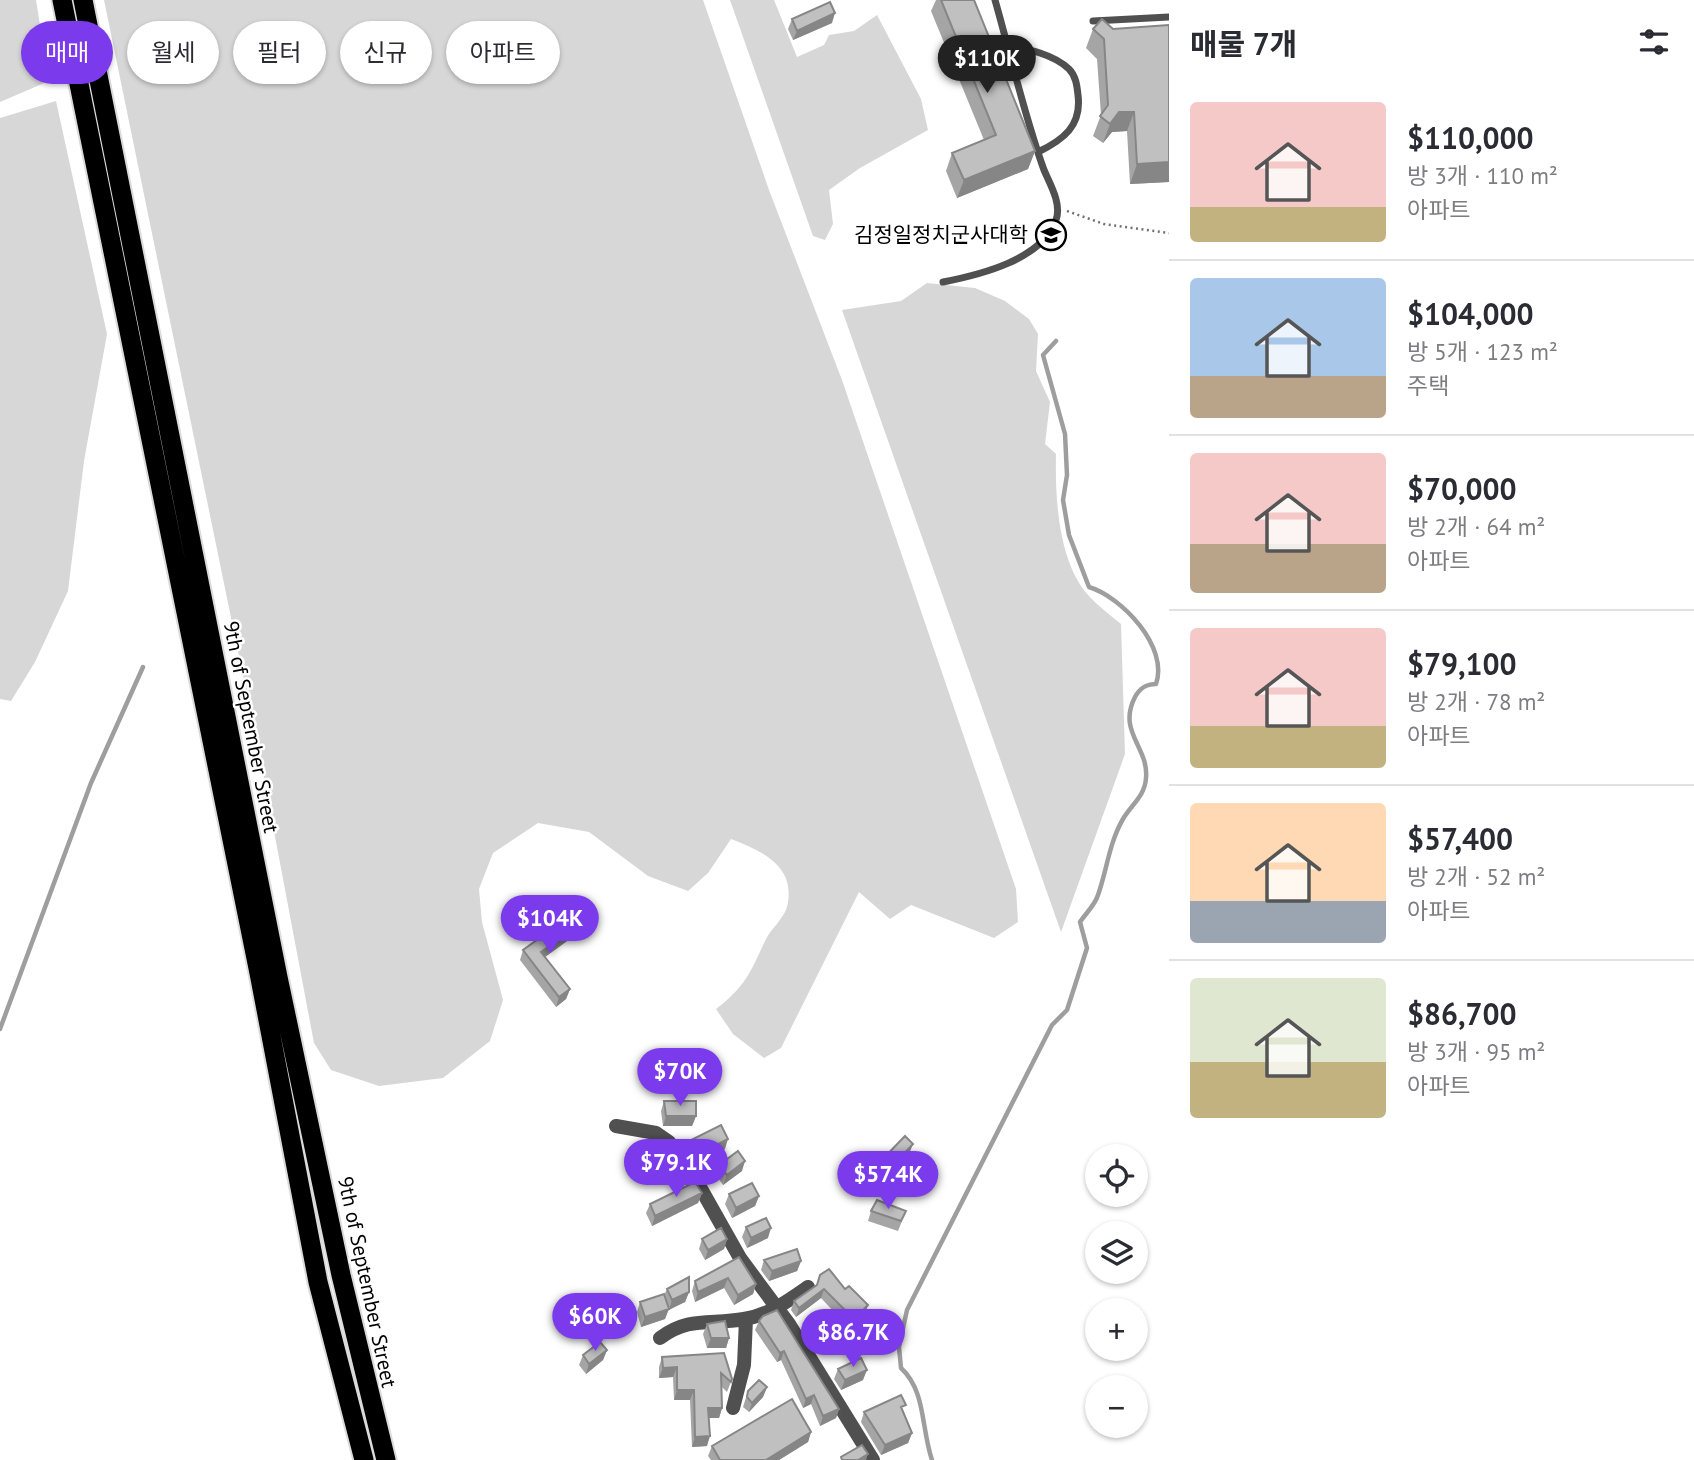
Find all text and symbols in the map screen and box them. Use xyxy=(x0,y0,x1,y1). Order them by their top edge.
chip: 매매 xyxy=(21,21,113,84)
chip: 월세 xyxy=(127,21,219,84)
chip: 필터 xyxy=(233,21,326,84)
chip: 신규 xyxy=(340,21,432,84)
chip: 아파트 xyxy=(446,21,560,84)
icon: filters xyxy=(1635,23,1673,61)
text: 매물 7개 xyxy=(1190,24,1297,63)
pin: $110K xyxy=(938,36,1036,95)
text: $110K xyxy=(954,43,1020,72)
text: $110,000 xyxy=(1407,118,1534,157)
icon: home xyxy=(1246,130,1330,214)
text: 방 3개 · 110 m² xyxy=(1407,161,1558,190)
text: 아파트 xyxy=(1407,195,1470,224)
school or university icon: 김정일정치군사대학 xyxy=(1034,218,1068,252)
place label: 김정일정치군사대학 xyxy=(854,221,1028,248)
text: $104,000 xyxy=(1407,294,1534,333)
icon: home xyxy=(1246,306,1330,390)
text: 방 5개 · 123 m² xyxy=(1407,337,1558,366)
text: 주택 xyxy=(1407,371,1449,400)
text: $70,000 xyxy=(1407,469,1517,508)
icon: home xyxy=(1246,481,1330,565)
text: 방 2개 · 64 m² xyxy=(1407,512,1545,541)
text: 아파트 xyxy=(1407,546,1470,575)
street label: 9th of September Street xyxy=(218,619,285,835)
text: $79,100 xyxy=(1407,644,1517,683)
icon: home xyxy=(1246,656,1330,740)
text: 방 2개 · 78 m² xyxy=(1407,687,1545,716)
text: 아파트 xyxy=(1407,721,1470,750)
text: $57,400 xyxy=(1407,819,1513,858)
icon: home xyxy=(1246,831,1330,915)
text: 방 2개 · 52 m² xyxy=(1407,862,1545,891)
pin: $104K xyxy=(501,895,599,955)
text: 아파트 xyxy=(1407,896,1470,925)
text: $104K xyxy=(517,903,583,932)
text: $86,700 xyxy=(1407,994,1517,1033)
icon: home xyxy=(1246,1006,1330,1090)
text: 방 3개 · 95 m² xyxy=(1407,1037,1545,1066)
pin: $70K xyxy=(639,1048,721,1108)
text: $70K xyxy=(653,1056,707,1085)
text: 아파트 xyxy=(1407,1071,1470,1100)
pin: $79.1K xyxy=(619,1140,733,1199)
map controls xyxy=(1085,1144,1148,1438)
button: locate xyxy=(1085,1144,1148,1207)
text: $79.1K xyxy=(640,1147,712,1176)
pin: $57.4K xyxy=(831,1152,945,1211)
text: $57.4K xyxy=(853,1159,923,1188)
street label: 9th of September Street xyxy=(332,1174,403,1390)
button: layers xyxy=(1085,1221,1148,1284)
pin: $60K xyxy=(554,1294,636,1353)
button: + xyxy=(1085,1298,1148,1361)
text: $60K xyxy=(568,1301,622,1330)
pin: $86.7K xyxy=(796,1310,910,1369)
text: $86.7K xyxy=(817,1317,889,1346)
button: − xyxy=(1085,1375,1148,1438)

